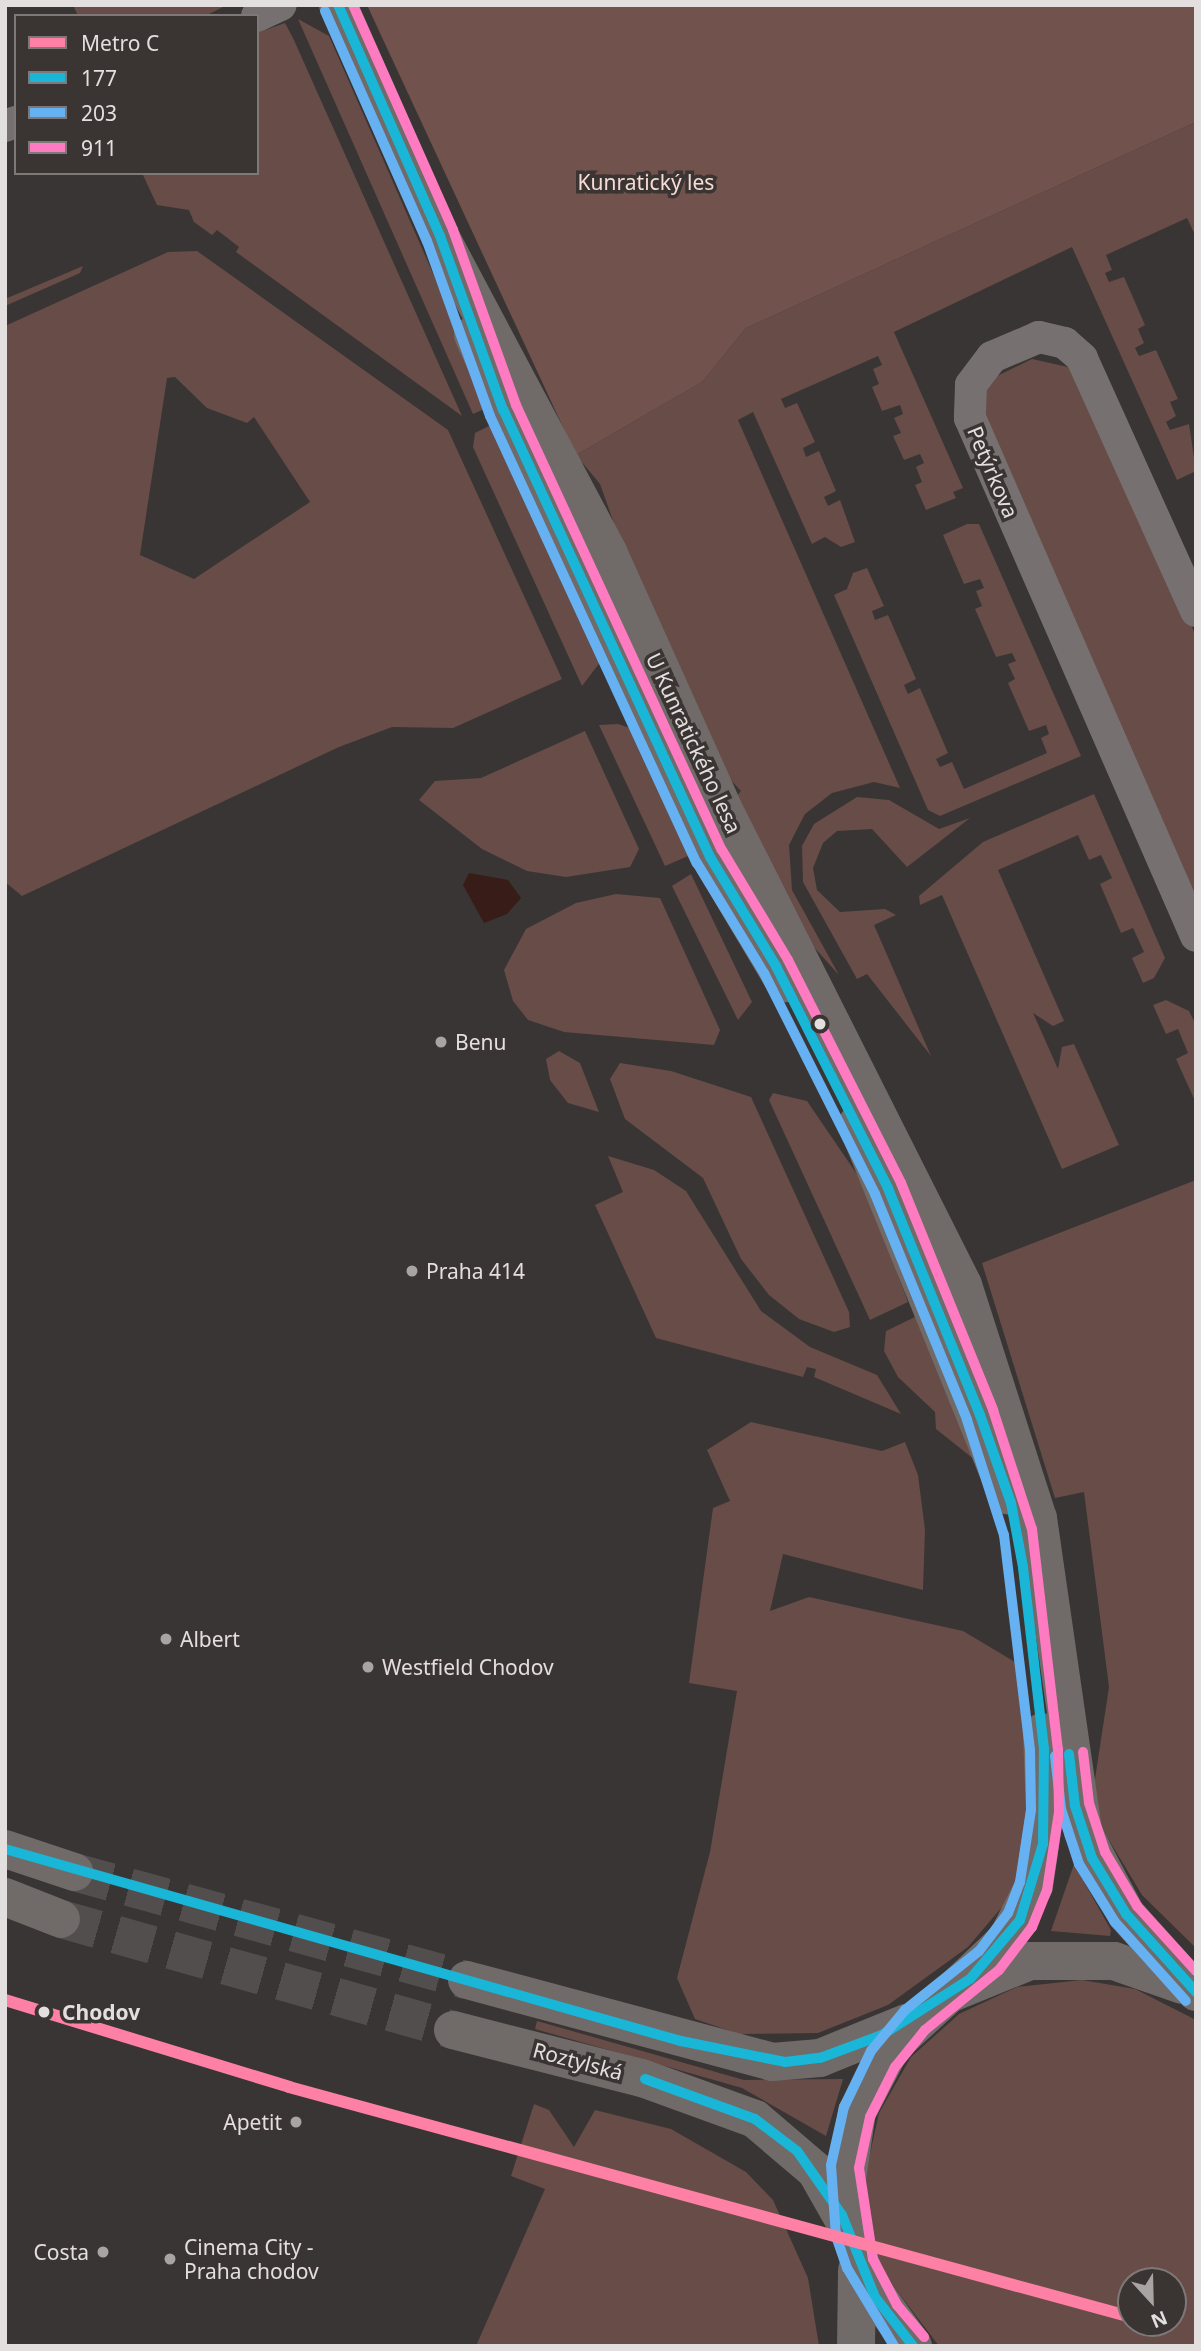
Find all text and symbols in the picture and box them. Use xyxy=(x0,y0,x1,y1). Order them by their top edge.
legend xyxy=(14,14,259,175)
text: Metro C xyxy=(81,29,159,57)
text: 177 xyxy=(81,64,117,92)
text: 203 xyxy=(81,99,117,127)
text: 911 xyxy=(81,134,117,162)
park label: Kunratický les xyxy=(578,169,714,195)
street label: Petýrkova xyxy=(962,422,1024,522)
street label: U Kunratického lesa xyxy=(641,649,747,837)
unlabelled marker xyxy=(813,1017,827,1031)
place label: Benu xyxy=(455,1029,506,1055)
marker: Benu xyxy=(433,1034,449,1050)
place label: Praha 414 xyxy=(426,1258,525,1284)
marker: Praha 414 xyxy=(404,1263,420,1279)
place label: Albert xyxy=(180,1626,240,1652)
marker: Albert xyxy=(158,1631,174,1647)
place label: Westfield Chodov xyxy=(382,1654,554,1680)
marker: Westfield Chodov xyxy=(360,1659,376,1675)
place label: Chodov xyxy=(62,1999,140,2025)
marker: Chodov xyxy=(32,2000,56,2024)
street label: Roztylská xyxy=(530,2037,626,2085)
place label: Apetit xyxy=(223,2109,282,2135)
marker: Apetit xyxy=(288,2114,304,2130)
place label: Cinema City - Praha chodov xyxy=(184,2234,319,2284)
place label: Costa xyxy=(34,2239,89,2265)
marker: Costa xyxy=(95,2244,111,2260)
marker: Cinema City - Praha chodov xyxy=(162,2251,178,2267)
north arrow xyxy=(1117,2267,1187,2337)
text: N xyxy=(1147,2305,1171,2335)

